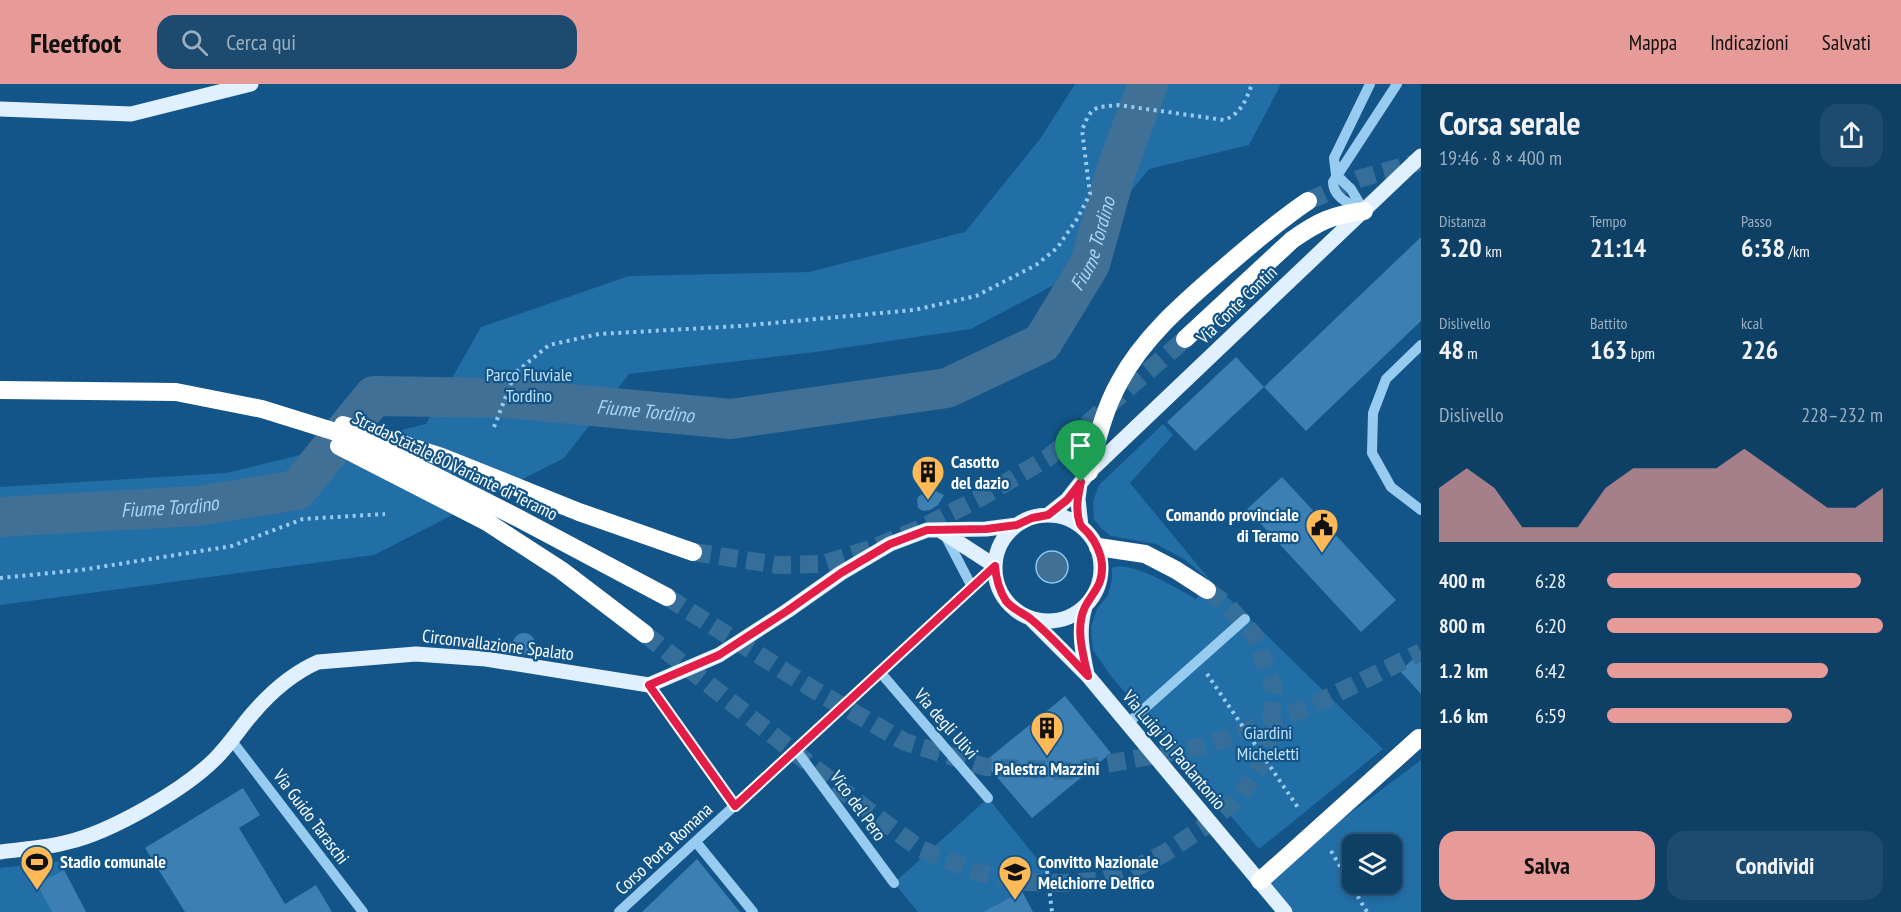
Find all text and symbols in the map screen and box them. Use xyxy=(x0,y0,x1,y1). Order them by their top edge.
search box xyxy=(157,15,577,69)
text: Fleetfoot xyxy=(30,24,121,61)
icon: search xyxy=(178,26,211,59)
text: Cerca qui xyxy=(226,28,296,56)
text: Mappa xyxy=(1629,29,1677,56)
text: Indicazioni xyxy=(1710,29,1789,56)
text: Salvati xyxy=(1822,29,1871,56)
text: Corsa serale xyxy=(1439,101,1581,144)
button: share xyxy=(1820,104,1883,167)
text: 19:46 · 8 × 400 m xyxy=(1439,145,1562,171)
water label: Fiume Tordino xyxy=(1064,193,1121,295)
text: Distanza xyxy=(1439,211,1486,231)
text: Tempo xyxy=(1590,211,1626,231)
text: Passo xyxy=(1741,211,1772,231)
text: 3.20 xyxy=(1439,231,1482,264)
text: 21:14 xyxy=(1590,231,1646,264)
text: 6:38 xyxy=(1741,231,1785,264)
text: km xyxy=(1482,241,1502,261)
text: /km xyxy=(1785,241,1810,261)
street label: Via Conte Contin xyxy=(1191,261,1282,349)
text: Dislivello xyxy=(1439,313,1491,333)
text: Battito xyxy=(1590,313,1627,333)
text: kcal xyxy=(1741,313,1763,333)
text: 48 xyxy=(1439,333,1464,366)
text: 163 xyxy=(1590,333,1627,366)
text: 226 xyxy=(1741,333,1778,366)
text: m xyxy=(1464,343,1478,363)
text: bpm xyxy=(1627,343,1655,363)
park label: Parco Fluviale Tordino xyxy=(486,363,572,407)
water label: Fiume Tordino xyxy=(595,394,697,429)
text: Dislivello xyxy=(1439,402,1504,428)
text: 228–232 m xyxy=(1801,402,1883,428)
street label: Strada Statale 80 Variante di Teramo xyxy=(349,406,562,525)
pin xyxy=(1055,420,1106,482)
icon: arrive xyxy=(1064,429,1097,462)
place label: Casotto del dazio xyxy=(951,450,1009,494)
building icon: Casotto del dazio xyxy=(910,454,946,501)
water label: Fiume Tordino xyxy=(120,490,222,523)
place label: Comando provinciale di Teramo xyxy=(1166,503,1299,547)
public building icon: Comando provinciale di Teramo xyxy=(1304,507,1340,554)
text: 400 m xyxy=(1439,568,1485,594)
text: 6:28 xyxy=(1535,568,1566,594)
text: 800 m xyxy=(1439,613,1485,639)
text: 6:20 xyxy=(1535,613,1566,639)
street label: Circonvallazione Spalato xyxy=(421,624,575,665)
text: 1.2 km xyxy=(1439,658,1488,684)
text: 6:42 xyxy=(1535,658,1566,684)
street label: Via degli Ulivi xyxy=(909,683,983,764)
street label: Via Luigi Di Paolantonio xyxy=(1117,684,1231,814)
text: 1.6 km xyxy=(1439,703,1488,729)
text: 6:59 xyxy=(1535,703,1566,729)
building icon: Palestra Mazzini xyxy=(1029,710,1065,757)
park label: Giardini Micheletti xyxy=(1237,721,1299,765)
place label: Palestra Mazzini xyxy=(995,757,1099,780)
street label: Via Guido Taraschi xyxy=(268,764,355,869)
street label: Vico del Pero xyxy=(825,765,892,845)
street label: Corso Porta Romana xyxy=(610,798,717,900)
button: Salva xyxy=(1439,831,1655,900)
button: Condividi xyxy=(1667,831,1883,900)
map controls xyxy=(1342,834,1402,894)
button: layers xyxy=(1342,834,1402,894)
sports icon: Stadio comunale xyxy=(19,844,55,891)
place label: Stadio comunale xyxy=(60,850,166,873)
place label: Convitto Nazionale Melchiorre Delfico xyxy=(1038,850,1159,894)
school or university icon: Convitto Nazionale Melchiorre Delfico xyxy=(997,854,1033,901)

